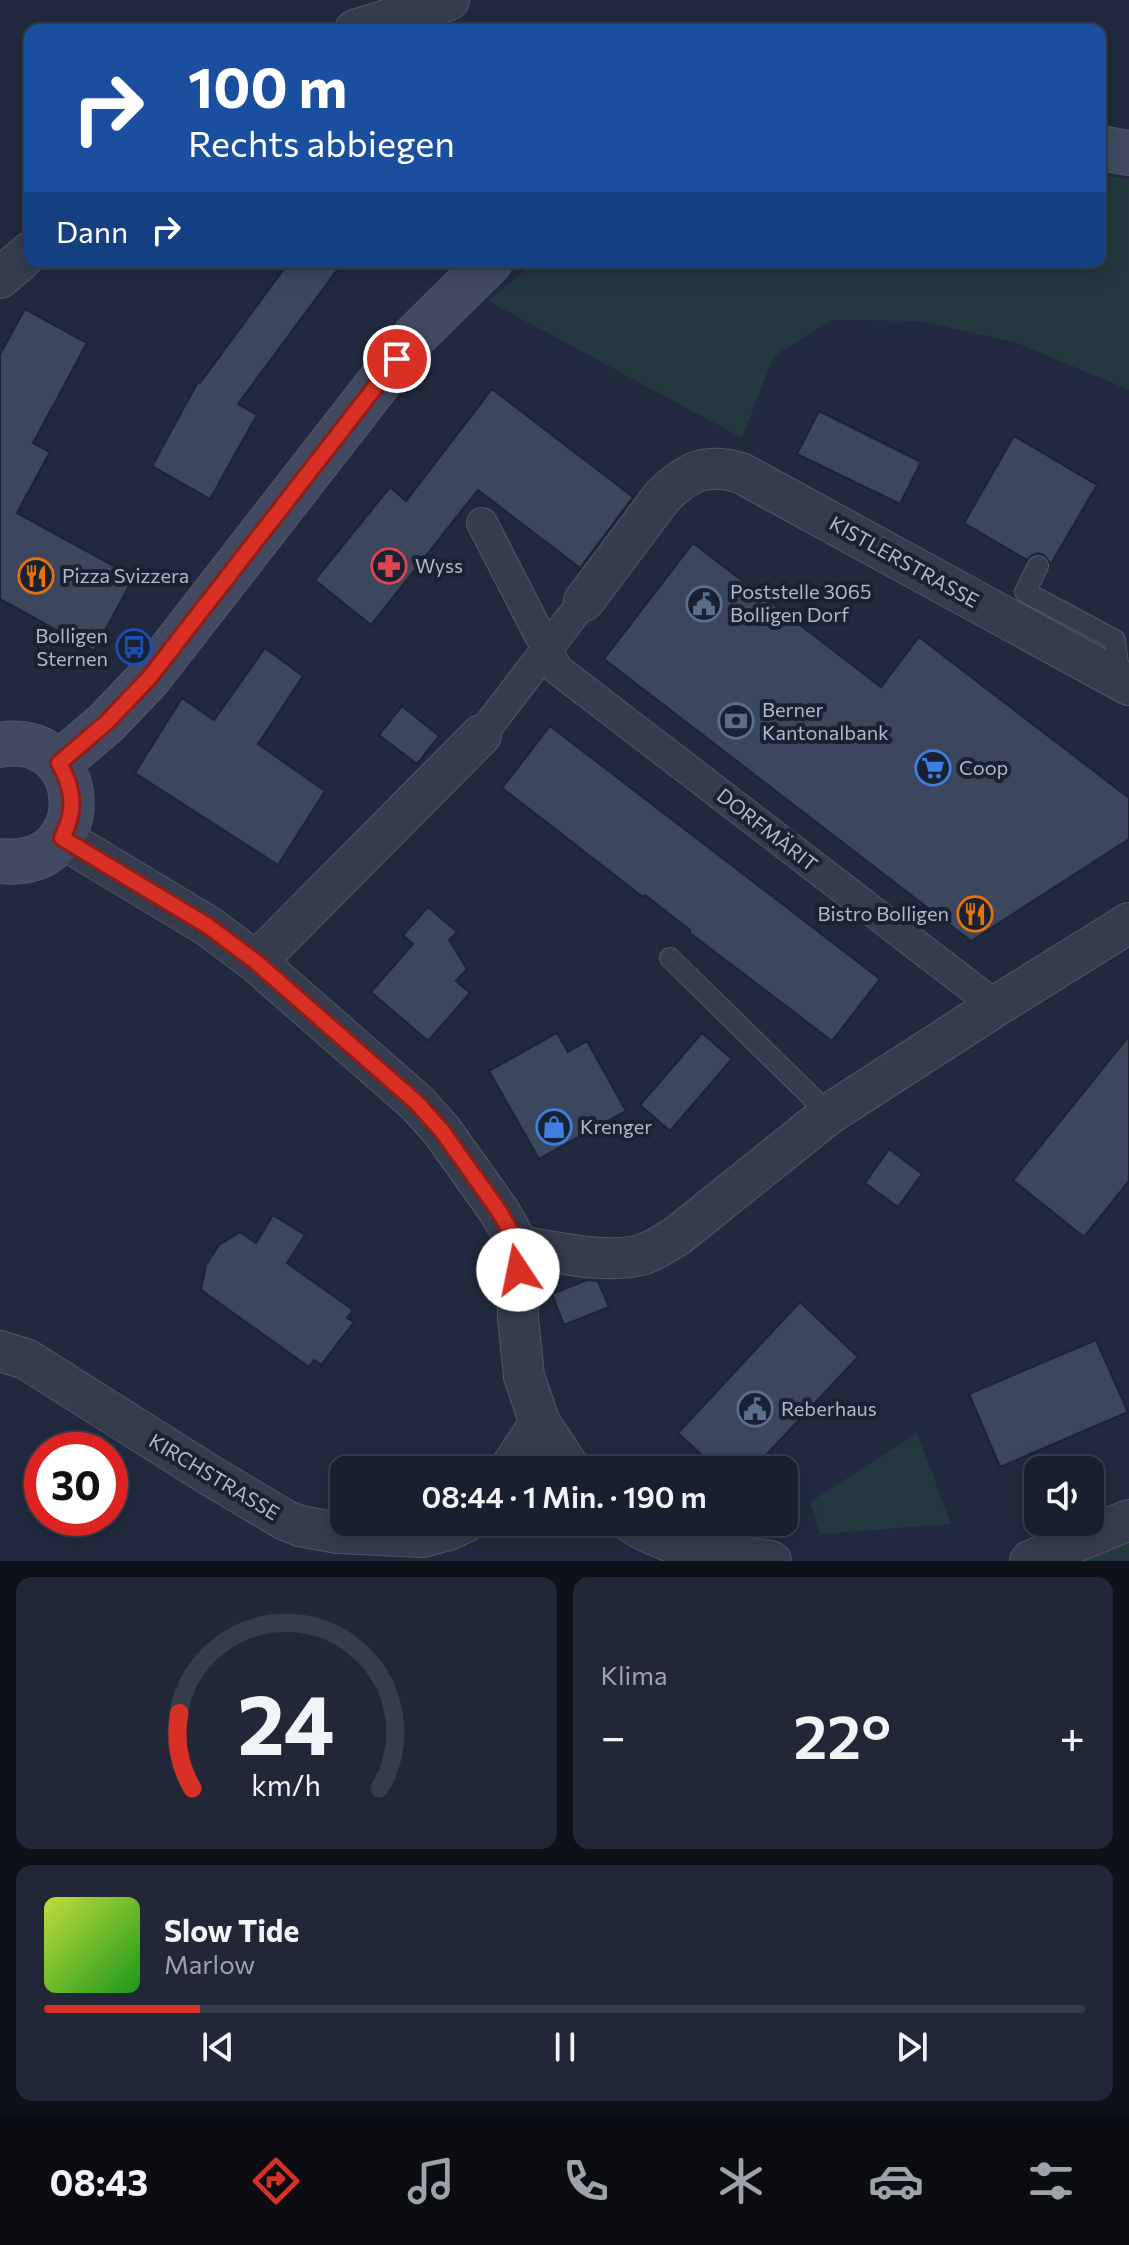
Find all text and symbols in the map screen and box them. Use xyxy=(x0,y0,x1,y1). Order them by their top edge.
text: 100 m xyxy=(188,51,347,120)
icon: right xyxy=(56,56,160,160)
text: Rechts abbiegen xyxy=(188,120,455,164)
icon: right xyxy=(144,208,188,252)
text: Dann xyxy=(56,212,128,249)
pin xyxy=(363,325,431,393)
icon: arrive xyxy=(375,337,419,381)
street label: KISTLERSTRASSE xyxy=(826,510,983,612)
pharmacy icon: Wyss xyxy=(370,547,408,585)
place label: Wyss xyxy=(415,553,463,577)
restaurant icon: Pizza Svizzera xyxy=(17,557,55,595)
place label: Pizza Svizzera xyxy=(62,563,189,587)
place label: Poststelle 3065 Bolligen Dorf xyxy=(730,579,871,626)
public building icon: Poststelle 3065 Bolligen Dorf xyxy=(685,585,723,623)
place label: Bolligen Sternen xyxy=(35,623,108,670)
bus stop icon: Bolligen Sternen xyxy=(115,628,153,666)
place label: Berner Kantonalbank xyxy=(762,697,889,744)
bank icon: Berner Kantonalbank xyxy=(717,702,755,740)
supermarket icon: Coop xyxy=(914,749,952,787)
place label: Coop xyxy=(959,755,1008,779)
street label: DORFMÄRIT xyxy=(713,783,823,876)
restaurant icon: Bistro Bolligen xyxy=(956,895,994,933)
place label: Bistro Bolligen xyxy=(817,901,949,925)
shop icon: Krenger xyxy=(535,1108,573,1146)
place label: Krenger xyxy=(580,1114,652,1138)
position arrow xyxy=(476,1228,560,1312)
public building icon: Reberhaus xyxy=(736,1390,774,1428)
place label: Reberhaus xyxy=(781,1396,877,1420)
street label: KIRCHSTRASSE xyxy=(145,1428,284,1524)
speed limit sign: 30 xyxy=(24,1432,128,1536)
map controls xyxy=(1024,1456,1104,1536)
button: sound xyxy=(1024,1456,1104,1536)
text: 08:44 · 1 Min. · 190 m xyxy=(421,1477,707,1514)
text: Klima xyxy=(601,1659,668,1690)
text: 24 xyxy=(238,1670,335,1772)
text: 22° xyxy=(794,1698,891,1771)
text: − xyxy=(601,1708,626,1762)
text: + xyxy=(1059,1708,1085,1762)
text: km/h xyxy=(251,1767,321,1802)
text: Slow Tide xyxy=(164,1911,299,1948)
text: Marlow xyxy=(164,1948,255,1979)
icon: previous xyxy=(196,2025,240,2069)
icon: pause xyxy=(543,2025,587,2069)
icon: next xyxy=(890,2025,934,2069)
icon: directions xyxy=(248,2153,304,2209)
icon: music xyxy=(403,2153,459,2209)
icon: phone xyxy=(558,2153,614,2209)
icon: climate xyxy=(713,2153,769,2209)
icon: car xyxy=(868,2153,924,2209)
icon: filters xyxy=(1023,2153,1079,2209)
text: 08:43 xyxy=(50,2159,148,2203)

